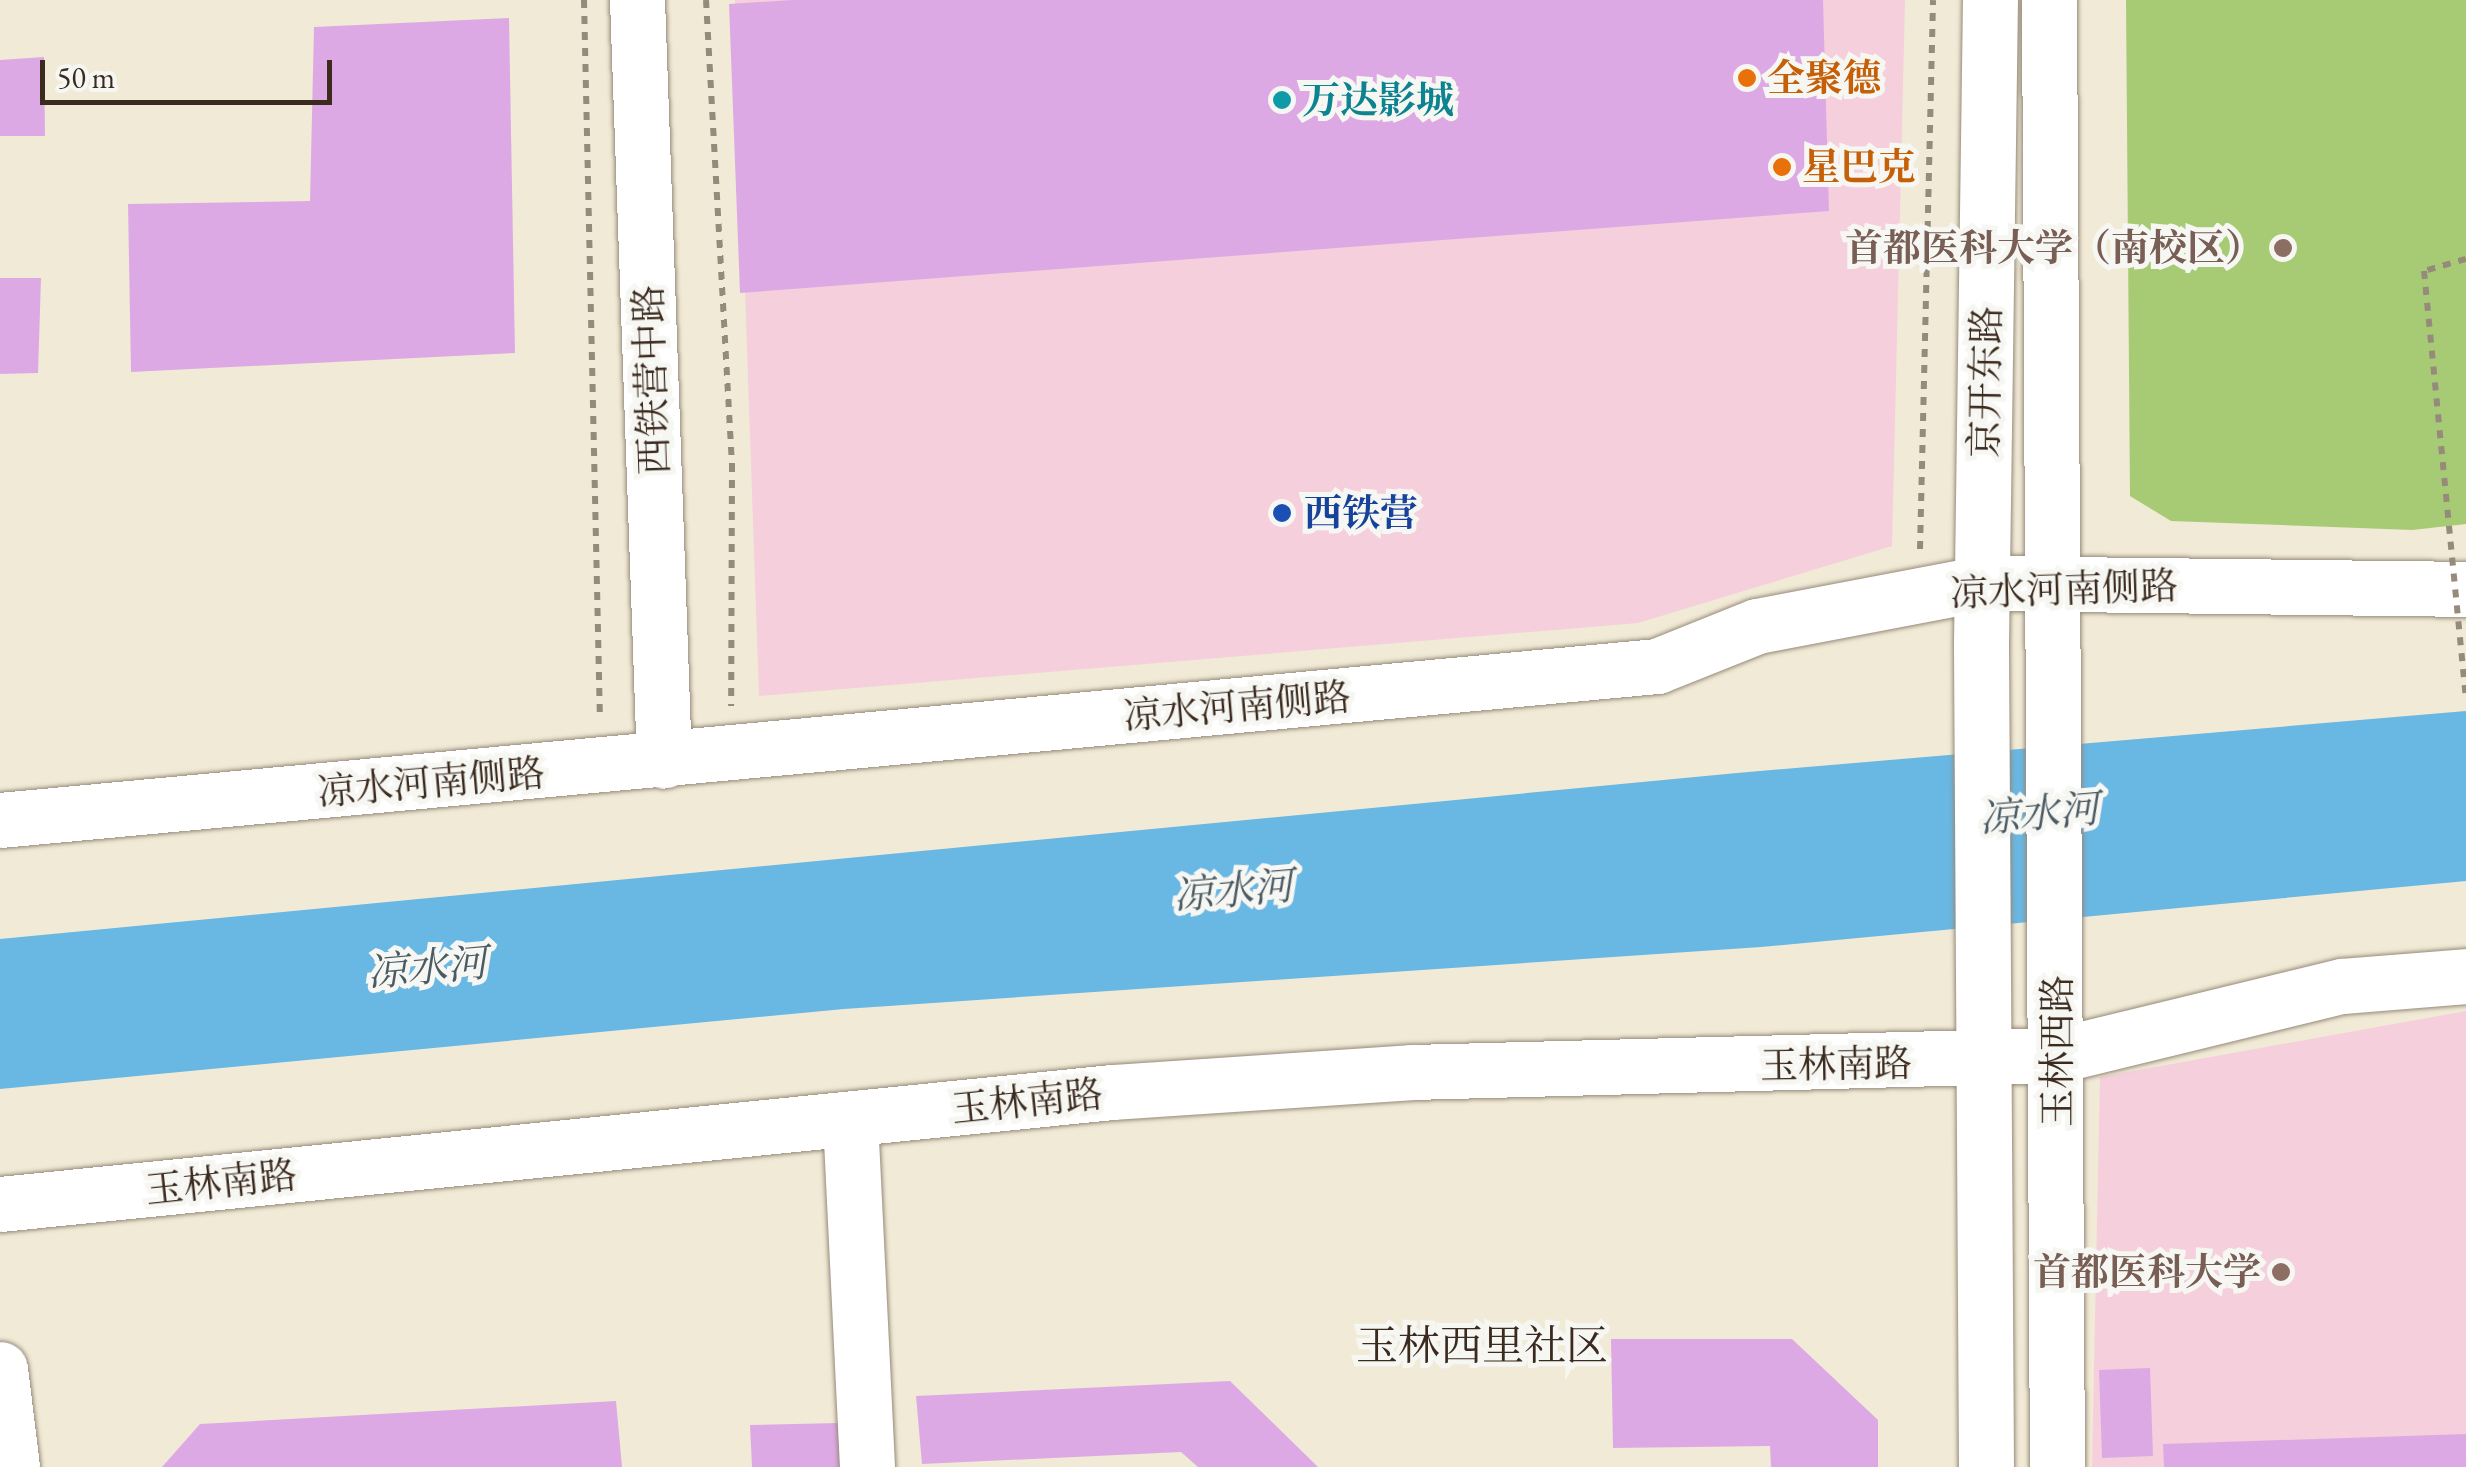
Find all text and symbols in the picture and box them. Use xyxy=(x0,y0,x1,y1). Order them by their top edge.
scale bar xyxy=(45,40,338,102)
place label: 全聚德 xyxy=(1767,55,1881,101)
text: 50 m xyxy=(57,58,115,97)
marker: 全聚德 xyxy=(1736,67,1758,89)
place label: 万达影城 xyxy=(1302,77,1454,123)
marker: 万达影城 xyxy=(1271,89,1293,111)
place label: 星巴克 xyxy=(1802,144,1916,190)
marker: 星巴克 xyxy=(1771,156,1793,178)
place label: 首都医科大学（南校区） xyxy=(1845,225,2263,271)
marker: 首都医科大学（南校区） xyxy=(2272,237,2294,259)
street label: 西铁营中路 xyxy=(625,284,677,476)
street label: 京开东路 xyxy=(1961,306,2009,458)
place label: 西铁营 xyxy=(1304,490,1418,536)
marker: 西铁营 xyxy=(1269,500,1295,526)
street label: 凉水河南侧路 xyxy=(1949,562,2179,616)
street label: 凉水河南侧路 xyxy=(1121,673,1353,739)
street label: 凉水河南侧路 xyxy=(315,749,547,815)
water label: 凉水河 xyxy=(1977,784,2101,842)
water label: 凉水河 xyxy=(1171,861,1295,919)
water label: 凉水河 xyxy=(365,938,489,996)
street label: 玉林西路 xyxy=(2034,975,2080,1127)
street label: 玉林南路 xyxy=(1760,1040,1912,1088)
street label: 玉林南路 xyxy=(949,1070,1105,1132)
street label: 玉林南路 xyxy=(143,1151,299,1213)
place label: 首都医科大学 xyxy=(2033,1249,2261,1295)
marker: 首都医科大学 xyxy=(2270,1261,2292,1283)
district label: 玉林西里社区 xyxy=(1356,1321,1608,1371)

